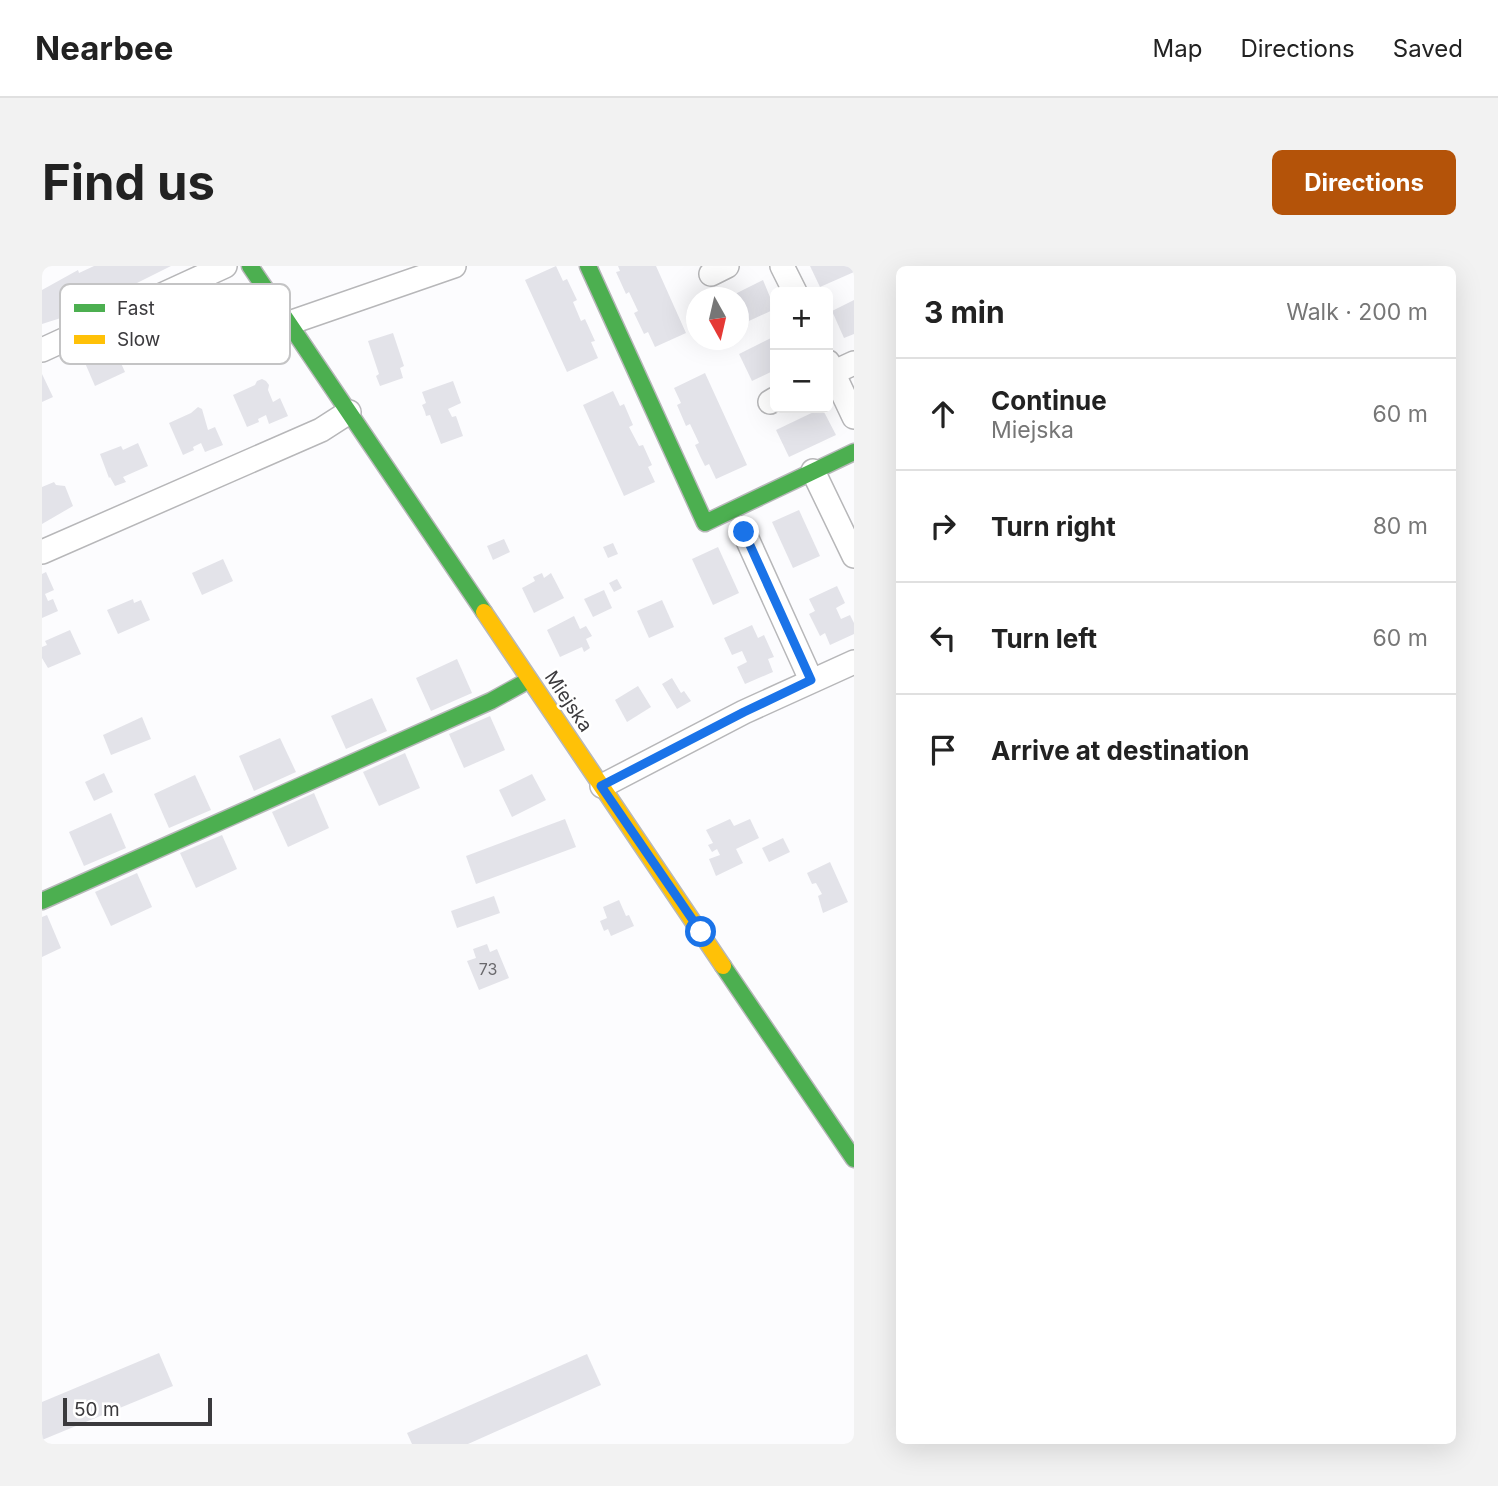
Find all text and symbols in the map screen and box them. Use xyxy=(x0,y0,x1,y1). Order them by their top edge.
text: Nearbee xyxy=(35,28,173,68)
text: Map xyxy=(1153,34,1202,63)
text: Directions xyxy=(1240,34,1355,63)
text: Saved xyxy=(1393,34,1463,63)
button: Directions xyxy=(1272,150,1456,215)
text: Find us xyxy=(42,153,215,212)
legend xyxy=(60,284,290,364)
north arrow xyxy=(686,287,749,350)
map controls xyxy=(770,287,833,413)
button: + xyxy=(770,287,833,350)
text: 3 min xyxy=(924,294,1005,330)
text: Fast xyxy=(117,297,155,320)
text: Walk · 200 m xyxy=(1286,298,1428,326)
text: Slow xyxy=(117,328,160,351)
button: − xyxy=(770,350,833,413)
text: Continue xyxy=(991,385,1107,416)
icon: ahead xyxy=(924,395,962,433)
text: 60 m xyxy=(1373,400,1428,428)
text: Miejska xyxy=(991,416,1074,444)
icon: right xyxy=(924,507,962,545)
text: Turn right xyxy=(991,511,1116,542)
text: 80 m xyxy=(1373,512,1428,540)
route end xyxy=(728,516,759,547)
icon: left xyxy=(924,619,962,657)
text: Turn left xyxy=(991,623,1097,654)
text: 60 m xyxy=(1373,624,1428,652)
street label: Miejska xyxy=(540,666,597,736)
icon: arrive xyxy=(924,731,962,769)
text: Arrive at destination xyxy=(991,735,1250,766)
route start xyxy=(685,916,716,947)
house number: 73 xyxy=(479,959,497,979)
scale bar xyxy=(63,1395,212,1427)
text: 50 m xyxy=(74,1398,120,1421)

